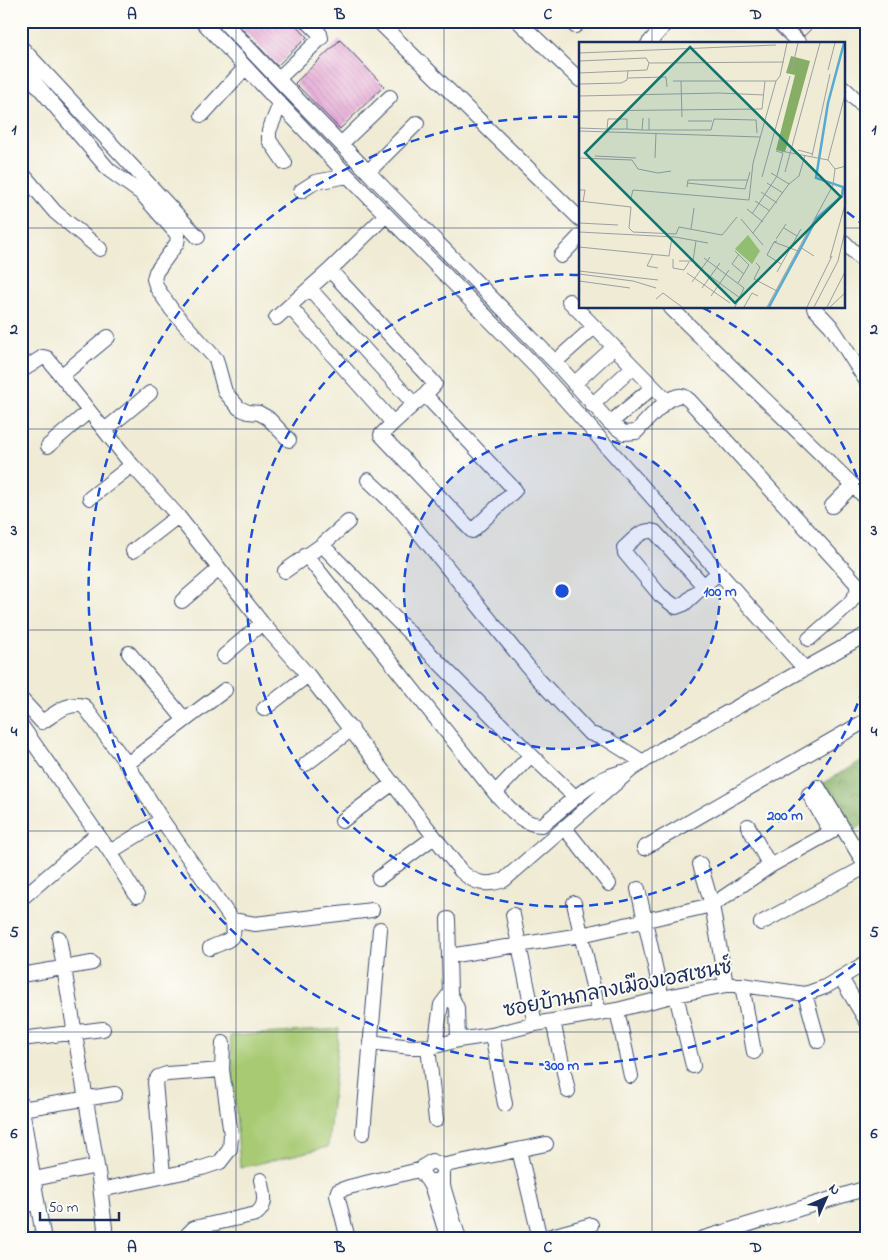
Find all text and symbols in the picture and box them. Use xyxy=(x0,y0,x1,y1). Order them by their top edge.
text: A xyxy=(127,3,137,27)
text: B xyxy=(334,3,346,27)
text: C xyxy=(544,3,553,27)
text: D xyxy=(749,3,762,27)
inset map xyxy=(579,42,846,309)
text: 1 xyxy=(11,118,17,142)
text: 1 xyxy=(871,118,877,142)
text: 2 xyxy=(9,318,18,342)
text: 2 xyxy=(869,318,878,342)
text: 3 xyxy=(10,519,18,543)
text: 3 xyxy=(870,519,878,543)
text: 100 m xyxy=(703,581,737,603)
centre of rings xyxy=(553,582,571,600)
text: 4 xyxy=(10,720,18,744)
text: 4 xyxy=(870,720,878,744)
text: 200 m xyxy=(766,805,803,827)
text: 5 xyxy=(9,921,19,945)
text: 5 xyxy=(869,921,879,945)
street label: ซอยบ้านกลางเมืองเอสเซนซ์ xyxy=(501,952,735,1026)
text: 300 m xyxy=(544,1055,580,1077)
text: 6 xyxy=(9,1122,18,1146)
text: 6 xyxy=(869,1122,878,1146)
north arrow xyxy=(800,1172,850,1222)
text: N xyxy=(823,1179,845,1201)
scale bar xyxy=(40,1190,119,1222)
text: 50 m xyxy=(48,1197,79,1219)
text: A xyxy=(127,1236,137,1260)
text: B xyxy=(334,1236,346,1260)
text: C xyxy=(544,1236,553,1260)
text: D xyxy=(749,1236,762,1260)

